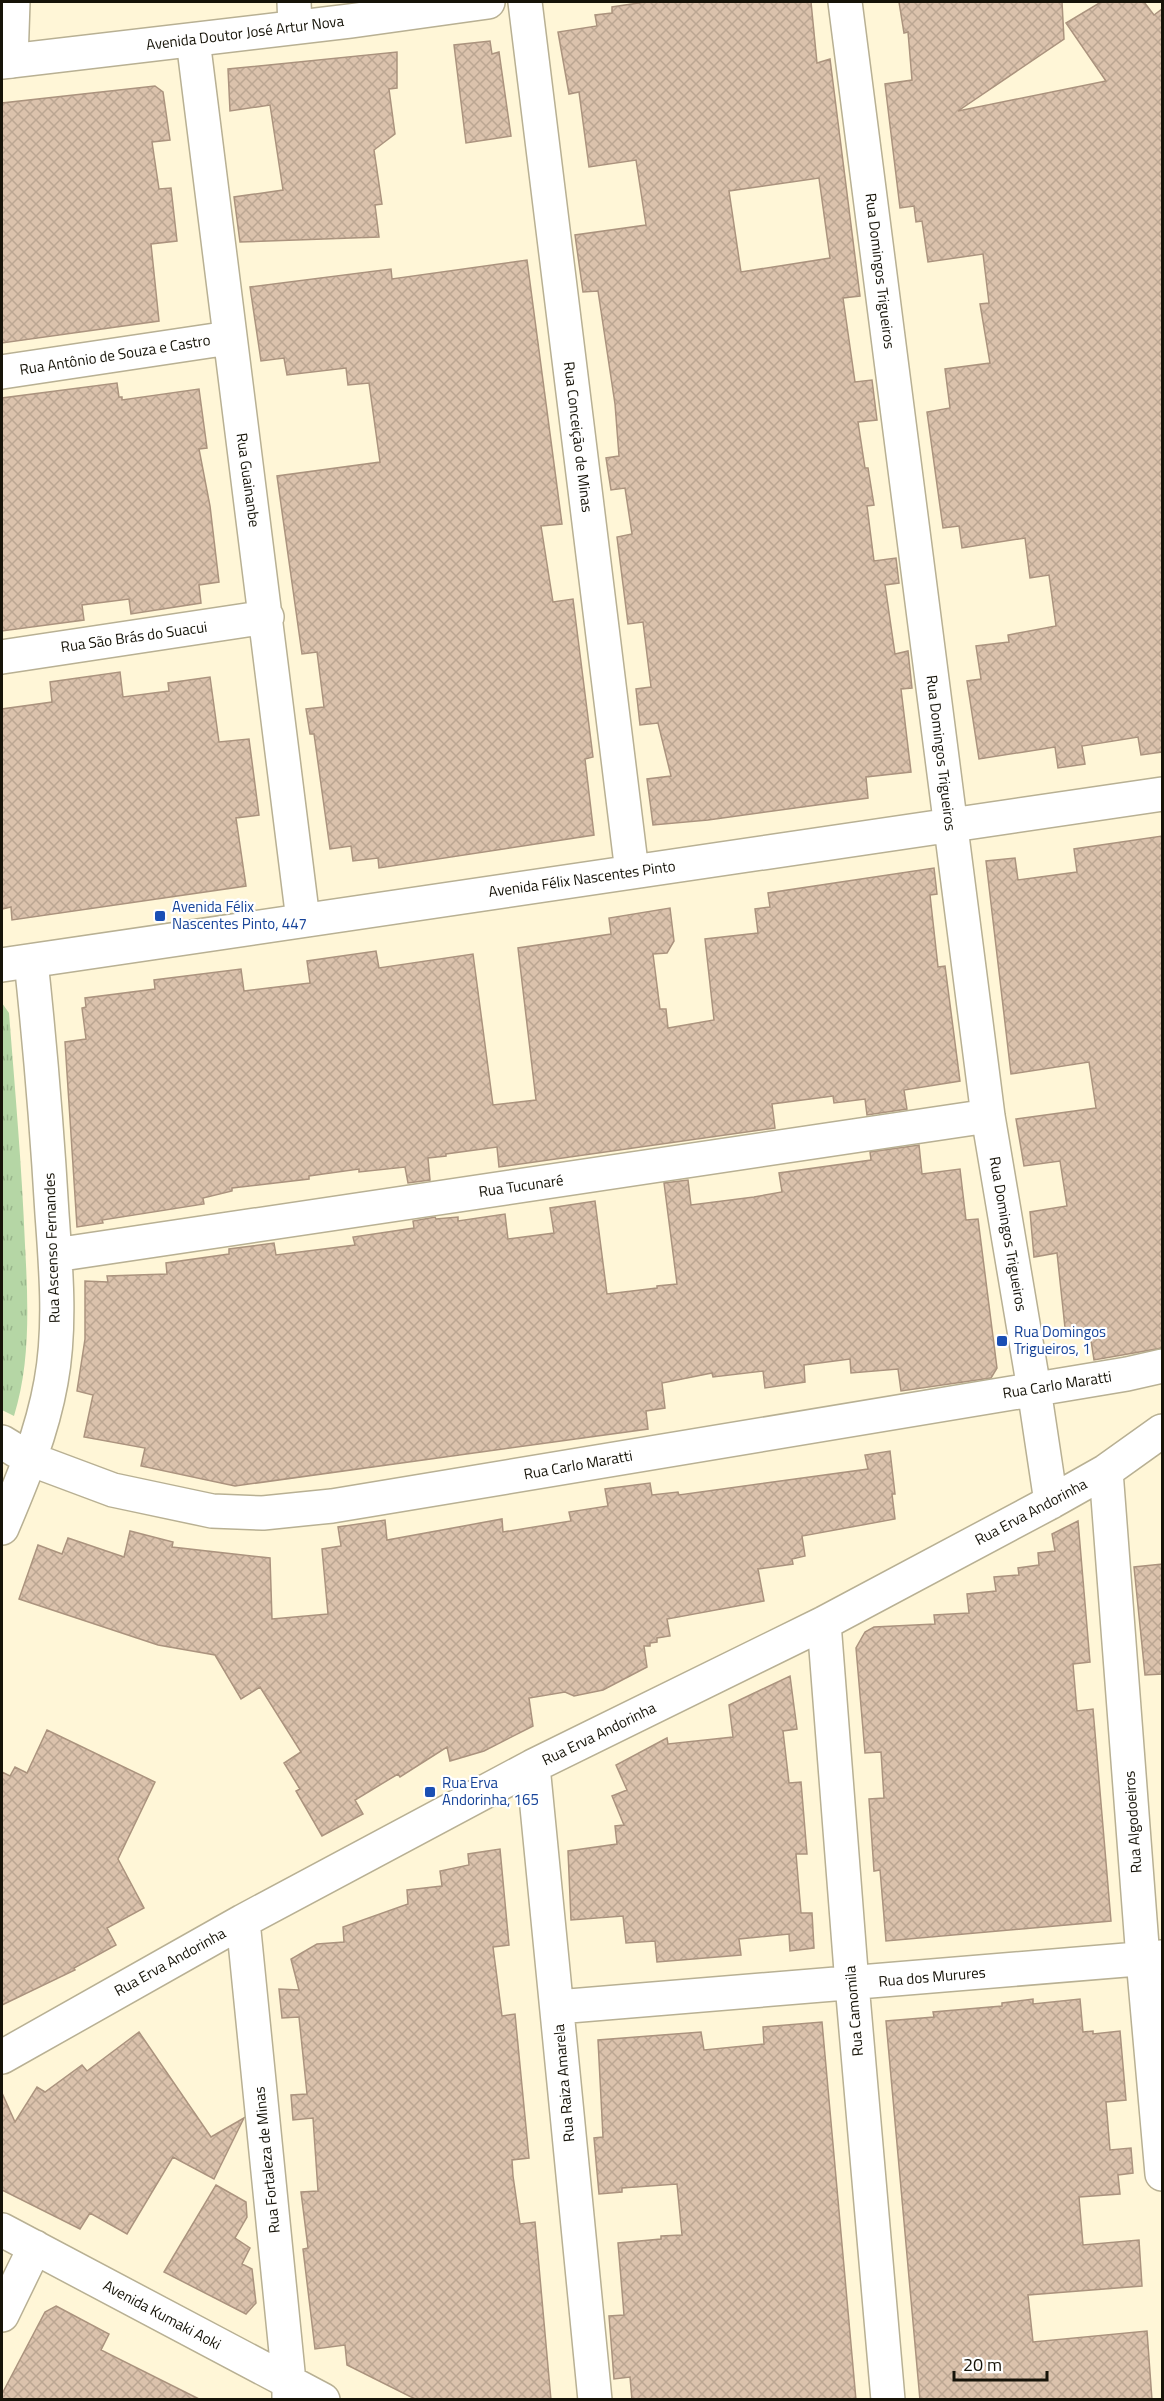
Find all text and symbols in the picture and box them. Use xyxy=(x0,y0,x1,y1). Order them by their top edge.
street label: Avenida Doutor José Artur Nova xyxy=(145,9,346,56)
street label: Rua Domingos Trigueiros xyxy=(860,192,901,350)
street label: Rua Antônio de Souza e Castro xyxy=(18,328,212,381)
street label: Rua Conceição de Minas xyxy=(558,360,599,514)
street label: Rua Guainanbe xyxy=(230,431,266,529)
street label: Rua São Brás do Suacui xyxy=(59,615,209,658)
street label: Rua Domingos Trigueiros xyxy=(921,674,962,832)
street label: Avenida Félix Nascentes Pinto xyxy=(487,854,677,903)
place label: Avenida Félix Nascentes Pinto, 447 xyxy=(172,895,307,935)
marker: Avenida Félix Nascentes Pinto, 447 xyxy=(153,909,167,923)
street label: Rua Domingos Trigueiros xyxy=(984,1155,1033,1313)
street label: Rua Tucunaré xyxy=(477,1168,565,1203)
street label: Rua Ascenso Fernandes xyxy=(37,1172,66,1324)
place label: Rua Domingos Trigueiros, 1 xyxy=(1014,1320,1106,1360)
marker: Rua Domingos Trigueiros, 1 xyxy=(995,1334,1009,1348)
street label: Rua Carlo Maratti xyxy=(1001,1365,1113,1404)
street label: Rua Carlo Maratti xyxy=(522,1444,634,1485)
street label: Rua Erva Andorinha xyxy=(970,1472,1091,1551)
street label: Rua Erva Andorinha xyxy=(538,1696,660,1771)
street label: Rua Algodoeiros xyxy=(1117,1770,1148,1874)
place label: Rua Erva Andorinha, 165 xyxy=(442,1771,539,1811)
marker: Rua Erva Andorinha, 165 xyxy=(423,1785,437,1799)
street label: Rua Erva Andorinha xyxy=(110,1921,230,2002)
street label: Rua dos Murures xyxy=(877,1960,986,1993)
street label: Rua Camomila xyxy=(838,1964,869,2057)
street label: Rua Raiza Amarela xyxy=(547,2023,580,2143)
street label: Rua Fortaleza de Minas xyxy=(247,2086,286,2235)
street label: Avenida Kumaki Aoki xyxy=(99,2274,225,2355)
scale bar xyxy=(954,2344,1047,2382)
text: 20 m xyxy=(963,2351,1002,2378)

